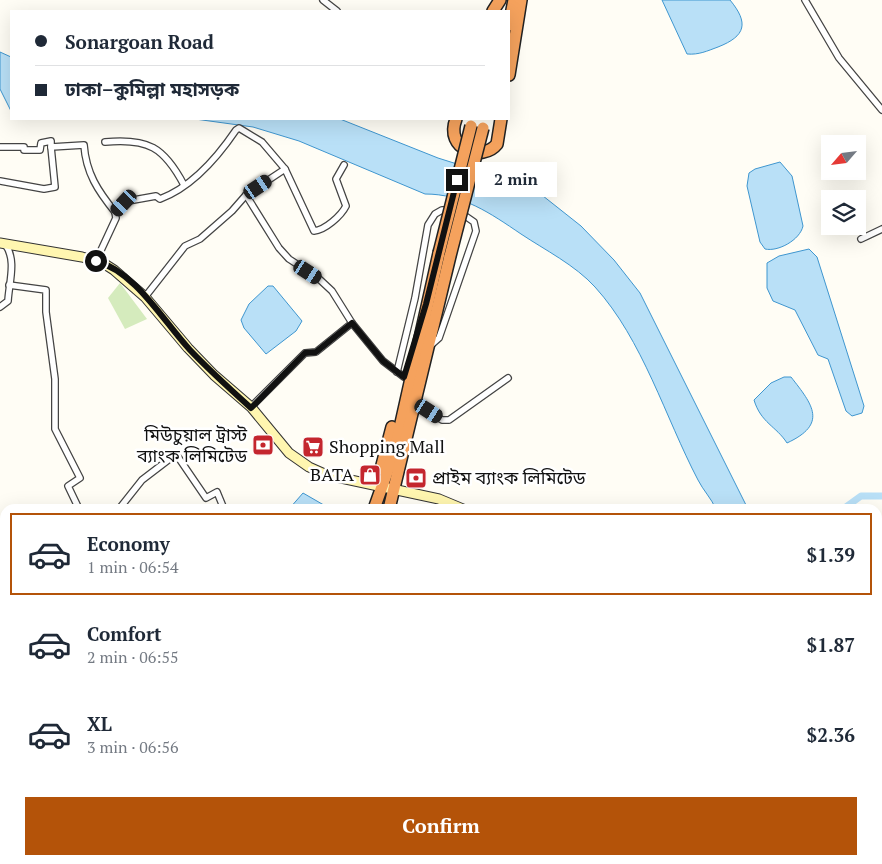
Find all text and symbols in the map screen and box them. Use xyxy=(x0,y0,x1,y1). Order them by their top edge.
text: Sonargoan Road xyxy=(65,29,214,54)
text: ঢাকা–কুমিল্লা মহাসড়ক xyxy=(65,76,239,101)
north arrow xyxy=(821,135,866,180)
map controls xyxy=(821,135,866,235)
callout: 2 min xyxy=(474,162,557,198)
text: 2 min xyxy=(494,168,538,190)
route end xyxy=(446,169,468,191)
car xyxy=(241,172,274,202)
car xyxy=(108,187,139,219)
button: layers xyxy=(821,190,866,235)
route start xyxy=(85,250,107,272)
car xyxy=(291,258,324,286)
car xyxy=(412,397,445,425)
place label: মিউচুয়াল ট্রাস্ট ব্যাংক লিমিটেড xyxy=(136,422,248,467)
bank icon: মিউচুয়াল ট্রাস্ট ব্যাংক লিমিটেড xyxy=(251,433,275,457)
place label: Shopping Mall xyxy=(329,434,445,458)
supermarket icon: Shopping Mall xyxy=(301,435,325,459)
place label: BATA xyxy=(310,462,355,486)
shop icon: BATA xyxy=(358,463,382,487)
place label: প্রাইম ব্যাংক লিমিটেড xyxy=(432,465,586,489)
bank icon: প্রাইম ব্যাংক লিমিটেড xyxy=(404,466,428,490)
text: Economy xyxy=(87,531,170,556)
icon: car xyxy=(27,532,72,577)
text: $1.39 xyxy=(806,542,855,567)
text: 1 min · 06:54 xyxy=(87,556,179,578)
text: Comfort xyxy=(87,621,162,646)
icon: car xyxy=(27,622,72,667)
text: $1.87 xyxy=(806,632,855,657)
text: 2 min · 06:55 xyxy=(87,646,179,668)
text: XL xyxy=(87,711,112,736)
icon: car xyxy=(27,712,72,757)
text: $2.36 xyxy=(806,722,855,747)
text: 3 min · 06:56 xyxy=(87,736,179,758)
button: Confirm xyxy=(25,797,857,855)

